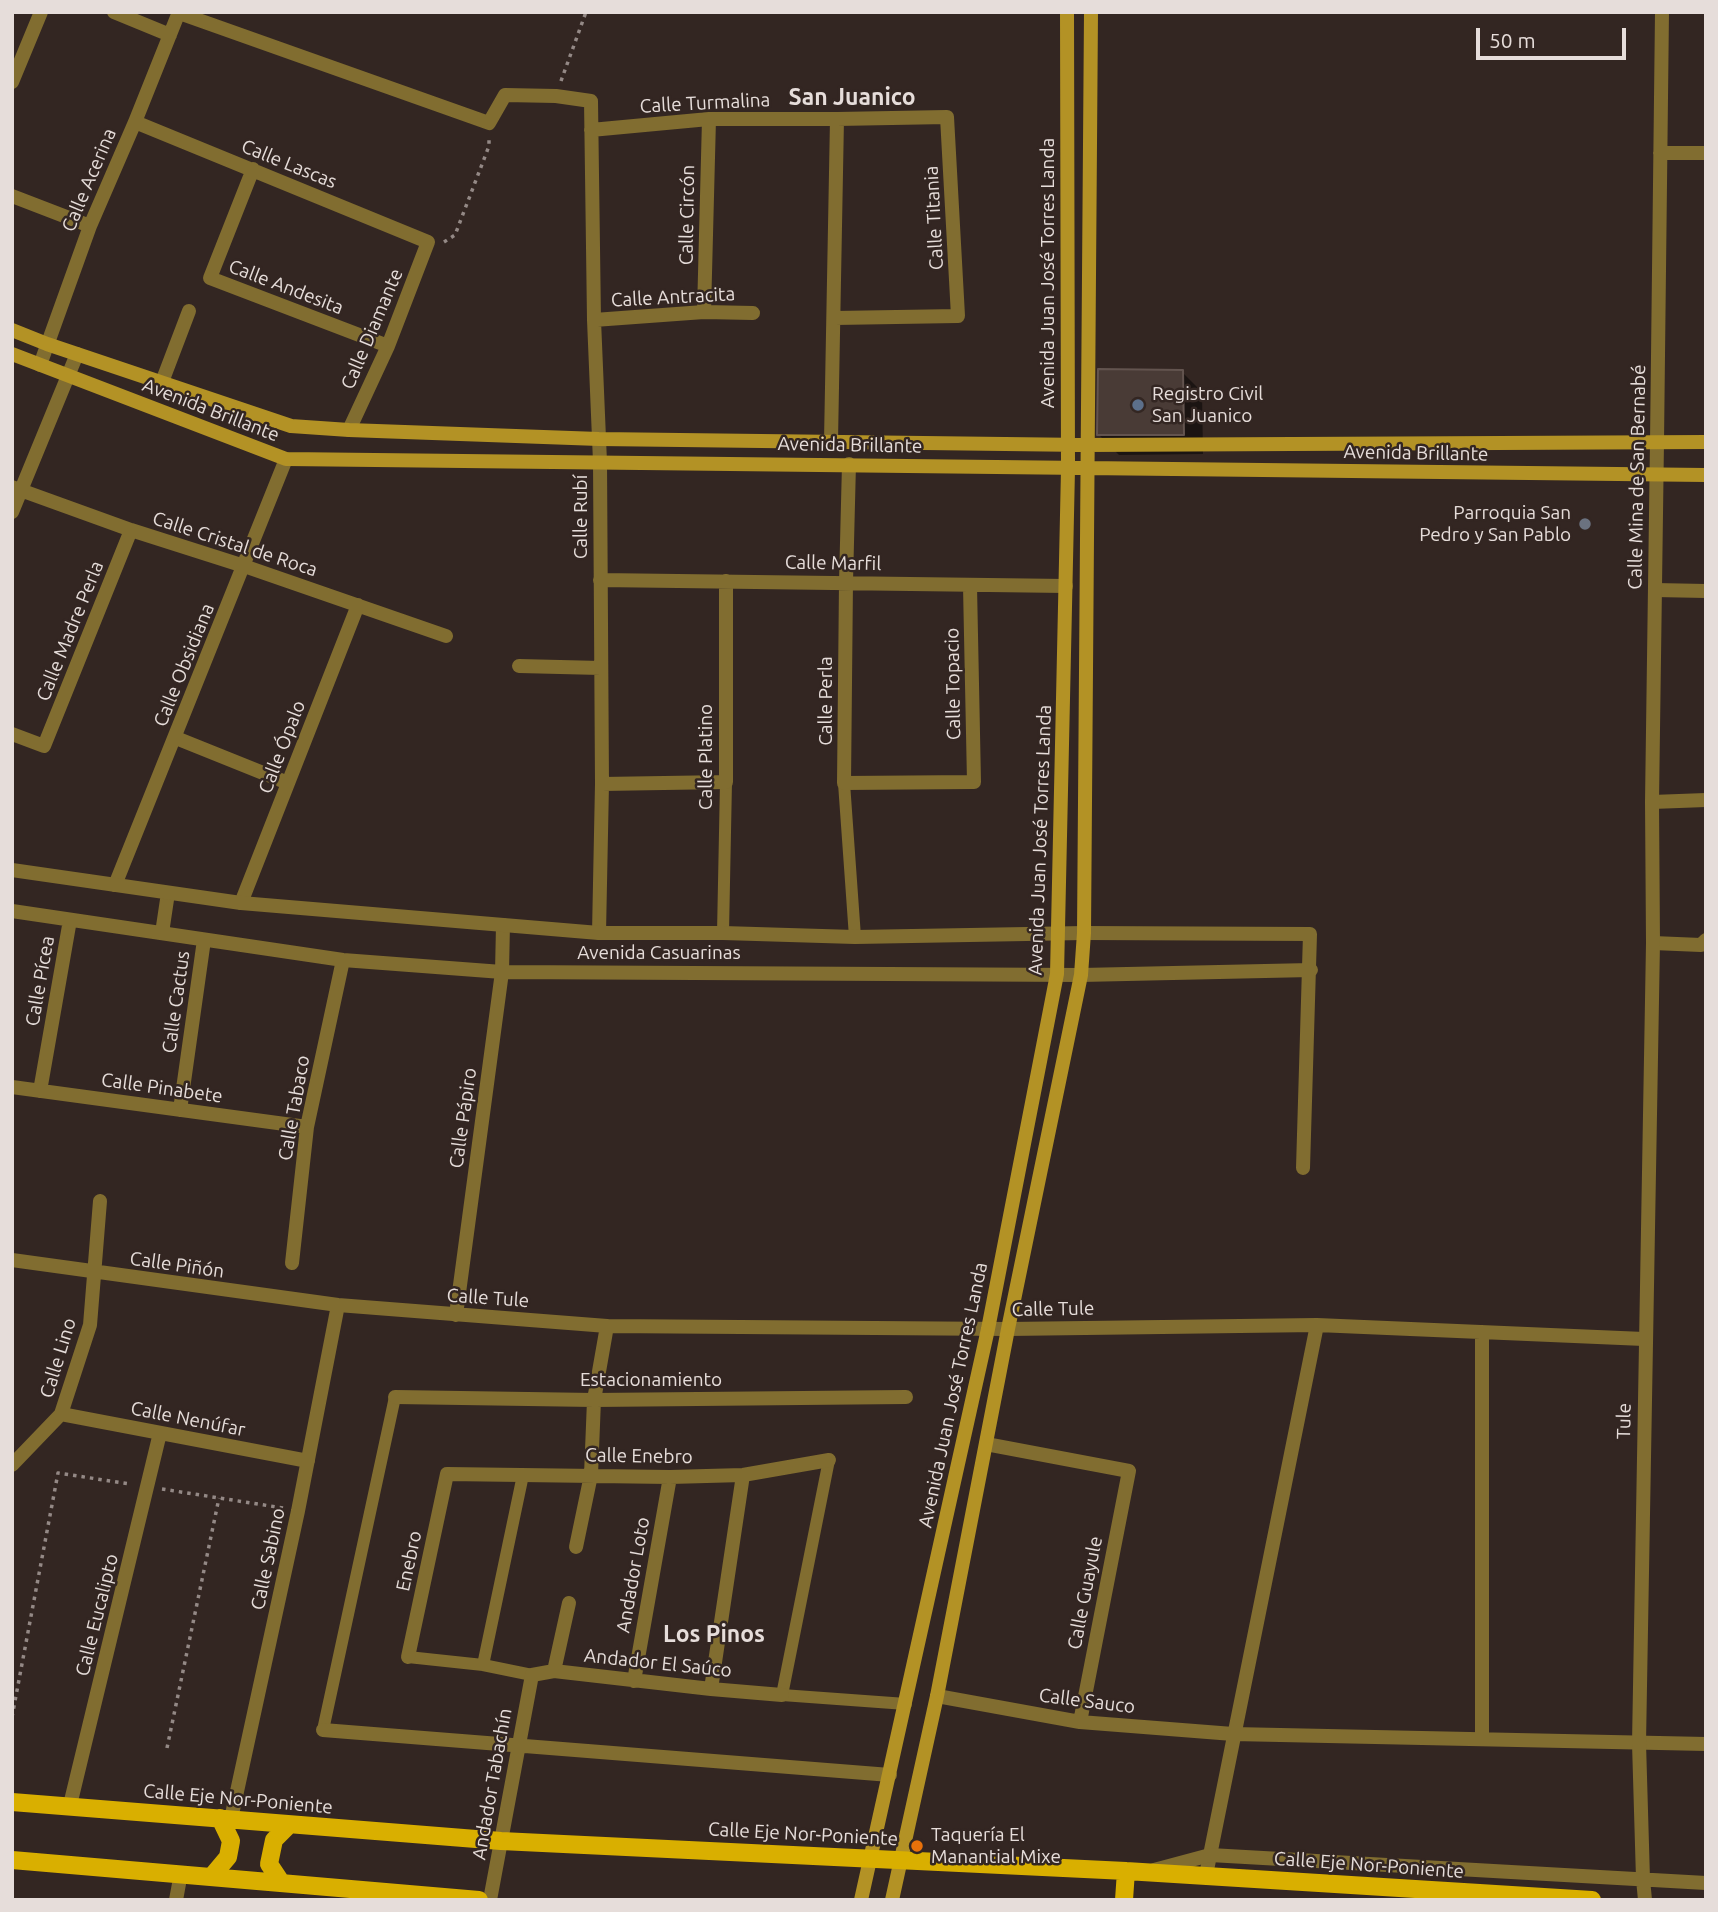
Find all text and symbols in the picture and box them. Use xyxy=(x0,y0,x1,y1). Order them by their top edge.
scale bar xyxy=(1480,14,1630,58)
text: 50 m xyxy=(1489,28,1536,52)
district label: San Juanico xyxy=(788,83,916,111)
street label: Calle Turmalina xyxy=(639,88,771,118)
street label: Calle Acerina xyxy=(57,125,121,235)
street label: Calle Lascas xyxy=(238,135,340,193)
street label: Avenida Juan José Torres Landa xyxy=(1037,138,1059,408)
street label: Calle Circón xyxy=(675,165,699,265)
street label: Calle Titania xyxy=(920,165,948,271)
street label: Calle Andesita xyxy=(225,255,347,319)
street label: Calle Diamante xyxy=(336,265,408,393)
street label: Calle Antracita xyxy=(610,282,736,312)
street label: Calle Mina de San Bernabé xyxy=(1624,364,1650,590)
street label: Avenida Brillante xyxy=(139,373,283,447)
place label: Registro Civil San Juanico xyxy=(1152,383,1263,427)
marker: Registro Civil San Juanico xyxy=(1130,397,1146,413)
street label: Avenida Brillante xyxy=(777,432,923,458)
street label: Avenida Brillante xyxy=(1343,440,1489,466)
street label: Calle Rubí xyxy=(570,475,592,559)
place label: Parroquia San Pedro y San Pablo xyxy=(1419,502,1571,546)
street label: Calle Cristal de Roca xyxy=(150,507,320,581)
marker: Parroquia San Pedro y San Pablo xyxy=(1577,516,1593,532)
street label: Calle Marfil xyxy=(785,551,881,575)
street label: Calle Madre Perla xyxy=(32,558,108,704)
street label: Calle Obsidiana xyxy=(149,600,219,730)
street label: Calle Topacio xyxy=(941,628,965,740)
street label: Calle Perla xyxy=(815,656,837,746)
street label: Calle Ópalo xyxy=(254,697,310,797)
street label: Calle Platino xyxy=(695,704,717,810)
street label: Avenida Juan José Torres Landa xyxy=(1024,704,1056,976)
street label: Calle Pícea xyxy=(21,934,59,1028)
street label: Avenida Casuarinas xyxy=(577,942,741,964)
street label: Calle Cactus xyxy=(158,949,194,1055)
street label: Calle Tabaco xyxy=(274,1054,314,1162)
street label: Calle Pápiro xyxy=(445,1066,481,1170)
street label: Calle Pinabete xyxy=(100,1068,224,1108)
street label: Calle Piñón xyxy=(128,1247,226,1283)
street label: Avenida Juan José Torres Landa xyxy=(914,1260,992,1530)
street label: Calle Tule xyxy=(446,1284,530,1312)
street label: Calle Tule xyxy=(1012,1297,1094,1321)
street label: Calle Lino xyxy=(35,1315,81,1401)
street label: Estacionamiento xyxy=(580,1369,722,1391)
street label: Calle Nenúfar xyxy=(129,1397,247,1441)
street label: Tule xyxy=(1612,1403,1636,1439)
street label: Calle Enebro xyxy=(585,1444,693,1468)
street label: Calle Sabino xyxy=(246,1506,290,1612)
street label: Andador Loto xyxy=(612,1515,654,1635)
street label: Enebro xyxy=(391,1529,427,1593)
street label: Calle Guayule xyxy=(1063,1534,1107,1652)
street label: Calle Eucalipto xyxy=(71,1551,123,1679)
district label: Los Pinos xyxy=(663,1620,765,1648)
street label: Andador El Saúco xyxy=(583,1644,733,1682)
street label: Calle Sauco xyxy=(1038,1684,1136,1718)
street label: Andador Tabachín xyxy=(467,1706,517,1862)
street label: Calle Eje Nor-Poniente xyxy=(142,1779,334,1819)
street label: Calle Eje Nor-Poniente xyxy=(707,1818,899,1850)
place label: Taquería El Manantial Mixe xyxy=(931,1824,1061,1868)
marker: Taquería El Manantial Mixe xyxy=(909,1838,925,1854)
street label: Calle Eje Nor-Poniente xyxy=(1273,1847,1465,1883)

